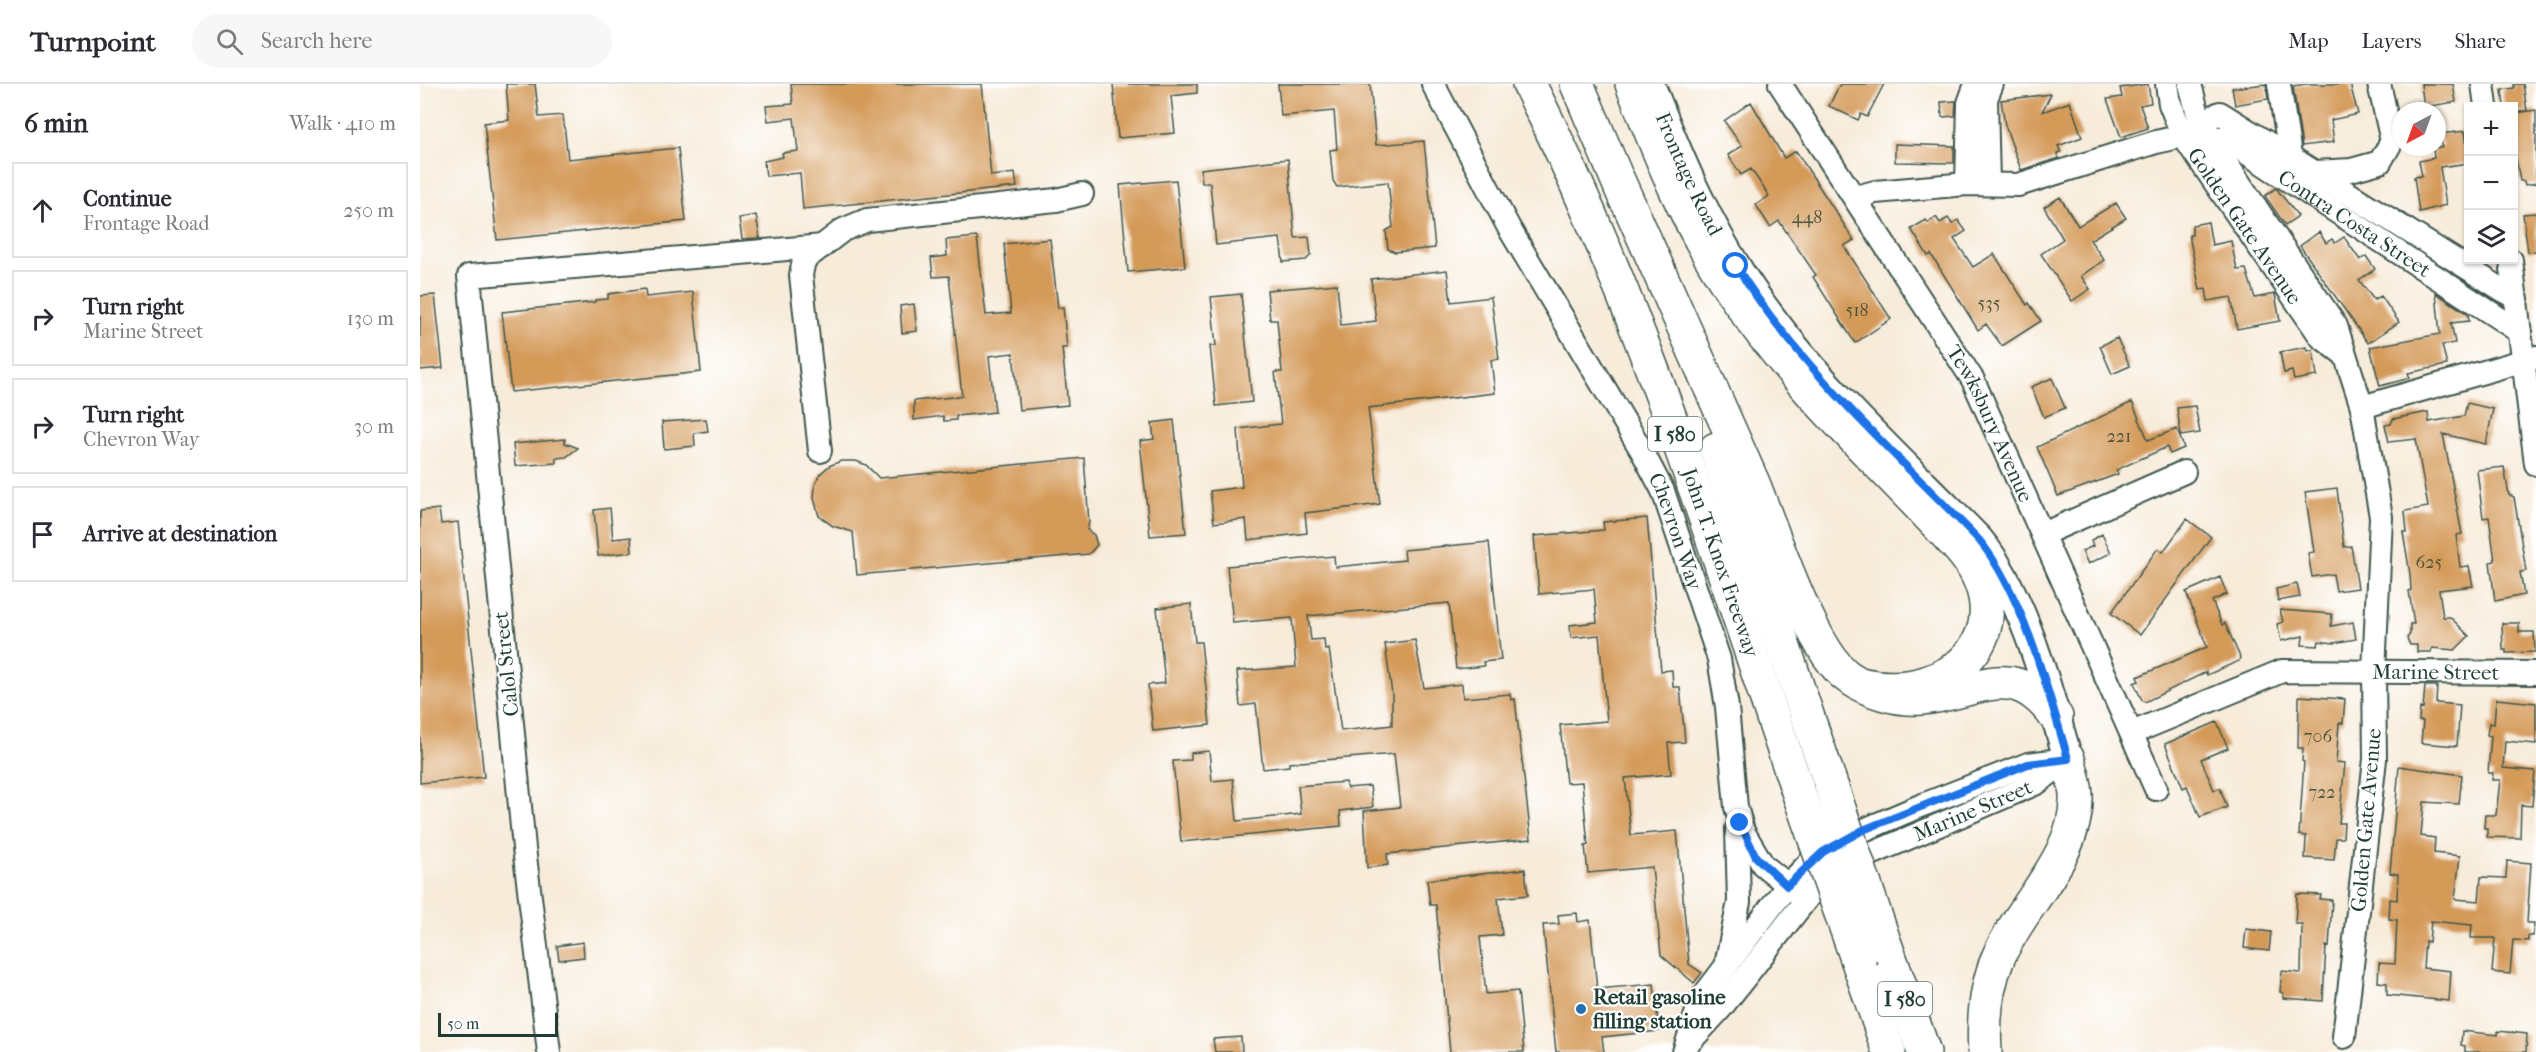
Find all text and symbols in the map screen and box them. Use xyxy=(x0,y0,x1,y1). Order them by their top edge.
search box xyxy=(192,14,612,68)
text: Turnpoint xyxy=(30,25,156,58)
icon: search xyxy=(213,25,246,58)
text: Search here xyxy=(261,28,372,54)
text: Map xyxy=(2288,29,2329,53)
text: Layers xyxy=(2362,29,2421,53)
text: Share xyxy=(2454,29,2506,53)
north arrow xyxy=(2392,102,2446,156)
map controls xyxy=(2464,102,2518,264)
button: + xyxy=(2464,102,2518,156)
text: 6 min xyxy=(24,108,88,139)
street label: Frontage Road xyxy=(1651,109,1728,240)
text: Walk · 410 m xyxy=(289,112,396,135)
street label: Golden Gate Avenue xyxy=(2183,143,2307,309)
button: − xyxy=(2464,156,2518,210)
street label: Contra Costa Street xyxy=(2274,165,2436,282)
text: Continue xyxy=(83,186,172,212)
icon: ahead xyxy=(26,194,59,227)
text: 250 m xyxy=(343,199,394,222)
house number: 448 xyxy=(1792,207,1822,228)
button: layers xyxy=(2464,210,2518,264)
text: Frontage Road xyxy=(83,212,209,235)
route start xyxy=(1722,252,1748,278)
house number: 535 xyxy=(1978,293,2001,314)
text: Turn right xyxy=(83,294,184,320)
house number: 518 xyxy=(1845,300,1869,321)
icon: right xyxy=(26,302,59,335)
text: 130 m xyxy=(347,307,394,330)
text: Marine Street xyxy=(83,320,203,343)
street label: Tewksbury Avenue xyxy=(1942,341,2038,506)
text: Turn right xyxy=(83,402,184,428)
icon: right xyxy=(26,410,59,443)
text: 30 m xyxy=(354,415,394,438)
road number: I 580 xyxy=(1648,417,1702,451)
house number: 221 xyxy=(2107,426,2131,447)
text: Chevron Way xyxy=(83,428,199,451)
street label: John T. Knox Freeway xyxy=(1676,463,1764,661)
street label: Chevron Way xyxy=(1644,469,1707,594)
icon: arrive xyxy=(26,518,59,551)
text: Arrive at destination xyxy=(83,521,277,547)
house number: 625 xyxy=(2416,552,2443,573)
street label: Calol Street xyxy=(488,610,523,718)
street label: Marine Street xyxy=(2372,660,2500,685)
house number: 706 xyxy=(2304,726,2332,747)
street label: Golden Gate Avenue xyxy=(2346,727,2386,913)
street label: Marine Street xyxy=(1910,774,2036,846)
house number: 722 xyxy=(2308,782,2336,803)
route end xyxy=(1726,809,1752,835)
road number: I 580 xyxy=(1878,982,1932,1016)
place label: Retail gasoline filling station xyxy=(1593,985,1726,1033)
marker: Retail gasoline filling station xyxy=(1574,1002,1588,1016)
scale bar xyxy=(438,1010,558,1038)
text: 50 m xyxy=(447,1014,479,1033)

